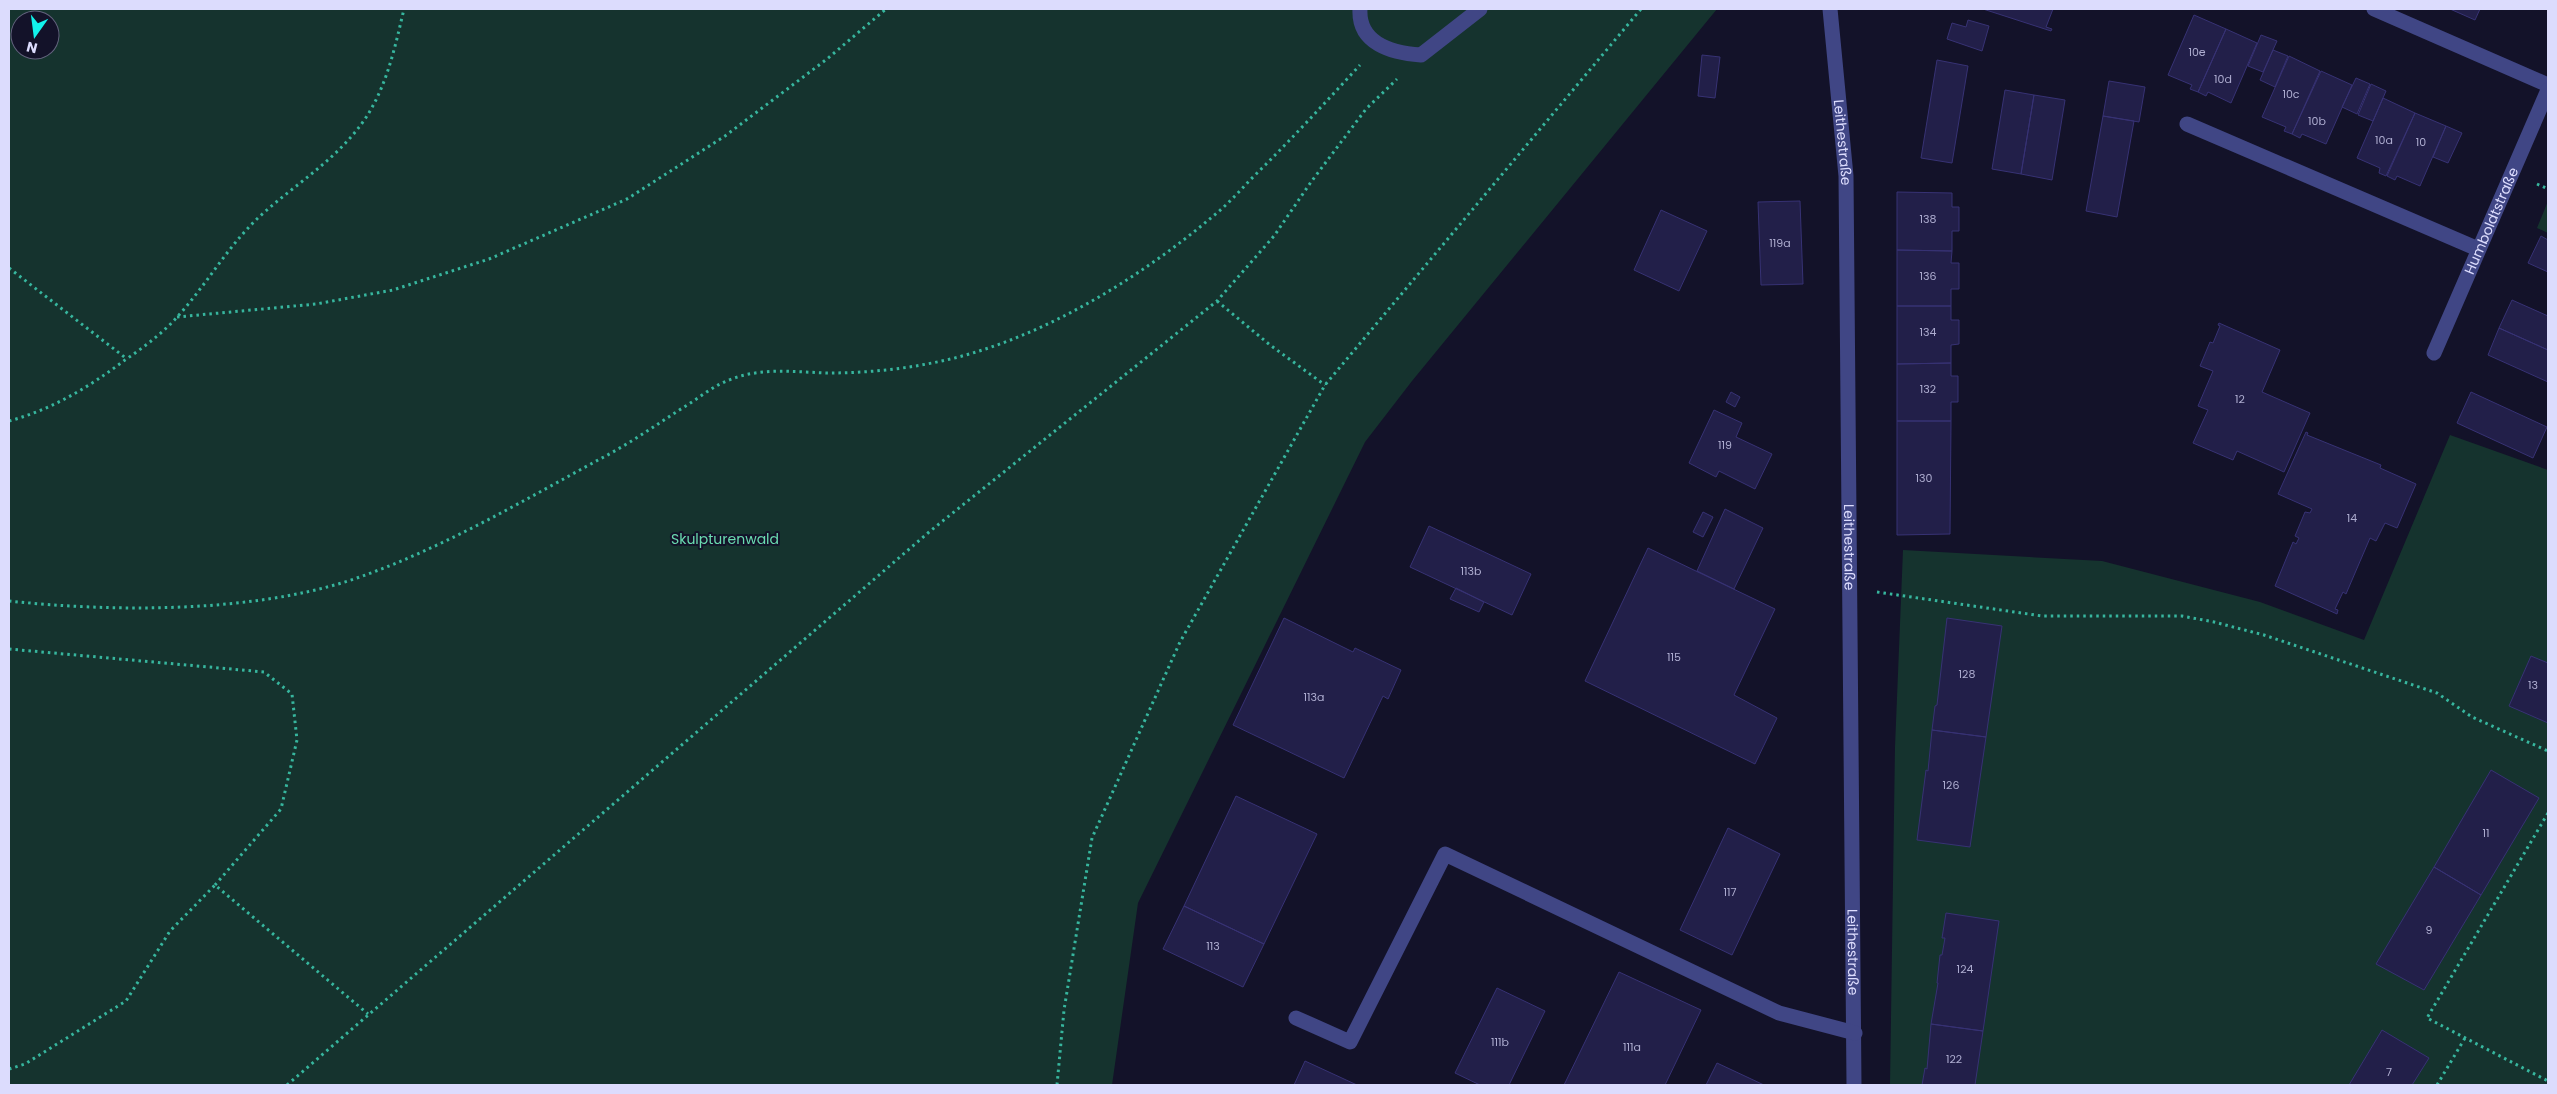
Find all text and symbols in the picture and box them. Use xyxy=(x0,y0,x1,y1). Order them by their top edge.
north arrow xyxy=(10,10,60,60)
text: N xyxy=(24,37,39,59)
house number: 10e xyxy=(2188,44,2206,60)
house number: 10d xyxy=(2214,71,2232,87)
house number: 10c xyxy=(2282,86,2300,102)
street label: Leithestraße xyxy=(1829,98,1856,186)
house number: 10b xyxy=(2308,113,2326,129)
house number: 10a xyxy=(2375,132,2393,148)
house number: 10 xyxy=(2416,134,2426,150)
street label: Humboldtstraße xyxy=(2459,164,2523,278)
house number: 138 xyxy=(1920,211,1937,227)
house number: 119a xyxy=(1769,235,1791,251)
house number: 136 xyxy=(1920,268,1937,284)
house number: 134 xyxy=(1920,324,1937,340)
house number: 132 xyxy=(1920,381,1936,397)
house number: 12 xyxy=(2235,391,2245,407)
house number: 119 xyxy=(1718,437,1732,453)
house number: 130 xyxy=(1916,470,1933,486)
street label: Leithestraße xyxy=(1839,504,1860,591)
house number: 14 xyxy=(2347,510,2357,526)
park label: Skulpturenwald xyxy=(671,529,779,549)
house number: 113b xyxy=(1461,563,1481,579)
house number: 115 xyxy=(1667,649,1681,665)
house number: 128 xyxy=(1959,666,1975,682)
house number: 13 xyxy=(2528,677,2538,693)
house number: 113a xyxy=(1304,689,1324,705)
house number: 126 xyxy=(1943,777,1959,793)
house number: 11 xyxy=(2482,825,2490,841)
house number: 117 xyxy=(1723,884,1737,900)
street label: Leithestraße xyxy=(1842,909,1863,996)
house number: 9 xyxy=(2426,922,2433,938)
house number: 113 xyxy=(1206,938,1220,954)
house number: 124 xyxy=(1957,961,1973,977)
house number: 111b xyxy=(1491,1034,1509,1050)
house number: 111a xyxy=(1623,1039,1641,1055)
house number: 122 xyxy=(1946,1051,1962,1067)
house number: 7 xyxy=(2386,1064,2392,1080)

